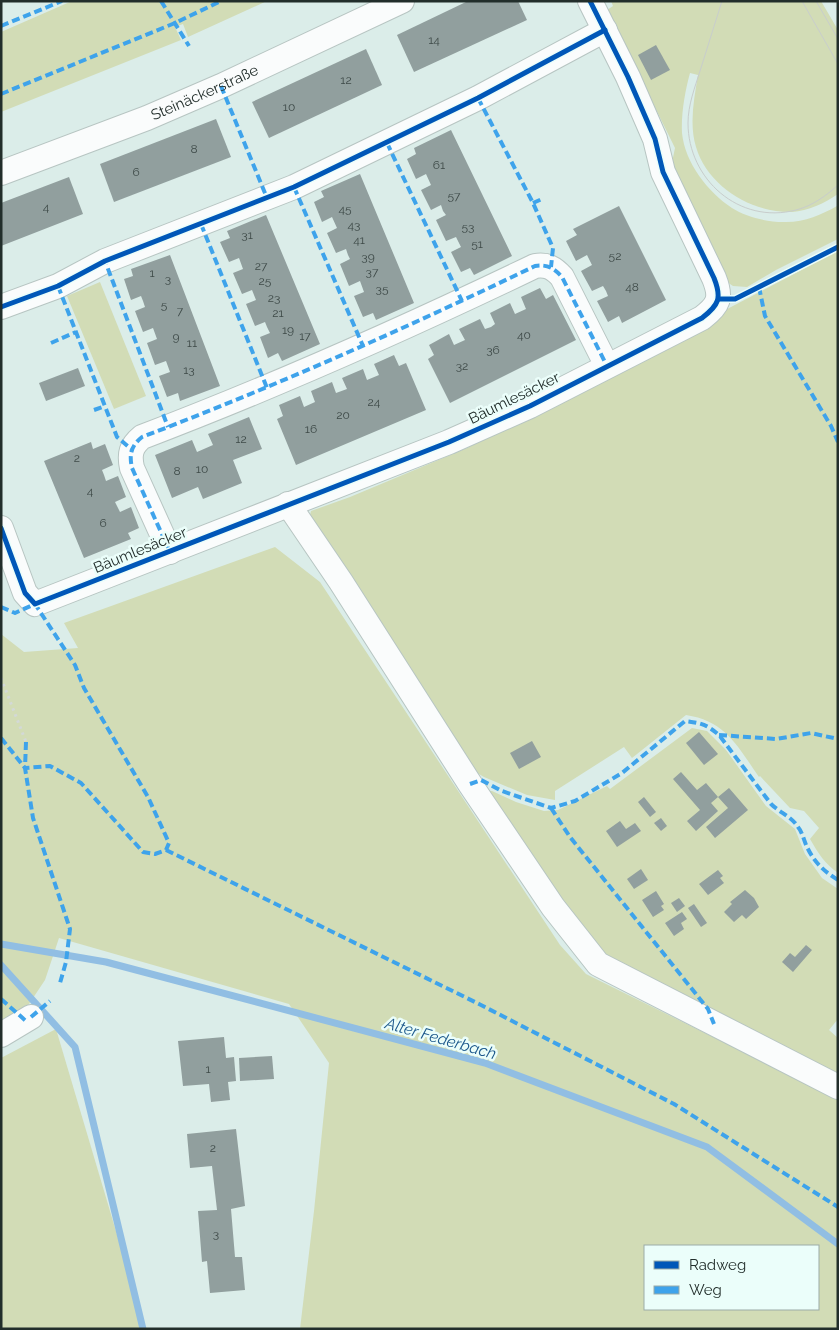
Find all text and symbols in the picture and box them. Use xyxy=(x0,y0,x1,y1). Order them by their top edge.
house number: 14 xyxy=(428,33,440,47)
street label: Steinäckerstraße xyxy=(148,61,261,124)
house number: 12 xyxy=(340,73,352,87)
house number: 10 xyxy=(283,100,295,114)
house number: 8 xyxy=(190,142,198,156)
house number: 61 xyxy=(433,158,445,172)
house number: 6 xyxy=(132,165,140,179)
house number: 57 xyxy=(448,189,461,203)
house number: 4 xyxy=(43,200,50,214)
house number: 45 xyxy=(338,202,352,216)
house number: 43 xyxy=(348,218,360,232)
house number: 53 xyxy=(462,220,474,234)
house number: 31 xyxy=(241,228,253,242)
house number: 41 xyxy=(353,233,365,247)
house number: 51 xyxy=(471,237,483,251)
house number: 52 xyxy=(609,249,621,263)
house number: 39 xyxy=(361,250,375,264)
house number: 27 xyxy=(255,259,268,273)
house number: 37 xyxy=(366,265,379,279)
house number: 1 xyxy=(149,266,155,280)
house number: 3 xyxy=(165,272,171,286)
house number: 25 xyxy=(259,274,272,288)
house number: 48 xyxy=(625,280,639,294)
house number: 35 xyxy=(376,282,389,296)
house number: 23 xyxy=(268,291,280,305)
house number: 5 xyxy=(161,298,168,312)
house number: 7 xyxy=(177,304,184,318)
house number: 21 xyxy=(272,306,284,320)
house number: 19 xyxy=(282,323,294,337)
house number: 40 xyxy=(517,328,531,342)
house number: 17 xyxy=(299,329,311,343)
house number: 9 xyxy=(172,330,180,344)
house number: 11 xyxy=(187,336,197,350)
house number: 36 xyxy=(486,343,500,357)
house number: 32 xyxy=(456,359,468,373)
house number: 13 xyxy=(183,363,195,377)
street label: Bäumlesäcker xyxy=(466,368,563,428)
house number: 24 xyxy=(368,395,381,409)
house number: 20 xyxy=(336,408,350,422)
house number: 16 xyxy=(305,422,317,436)
house number: 12 xyxy=(235,432,247,446)
house number: 2 xyxy=(74,451,80,465)
house number: 10 xyxy=(196,462,208,476)
house number: 8 xyxy=(173,464,181,478)
house number: 4 xyxy=(87,484,94,498)
house number: 6 xyxy=(99,516,107,530)
street label: Bäumlesäcker xyxy=(91,523,190,577)
water label: Alter Federbach xyxy=(382,1013,499,1063)
house number: 1 xyxy=(205,1062,211,1076)
house number: 2 xyxy=(210,1141,216,1155)
house number: 3 xyxy=(213,1227,219,1241)
legend xyxy=(644,1245,819,1310)
text: Radweg xyxy=(689,1256,746,1274)
text: Weg xyxy=(689,1281,722,1299)

